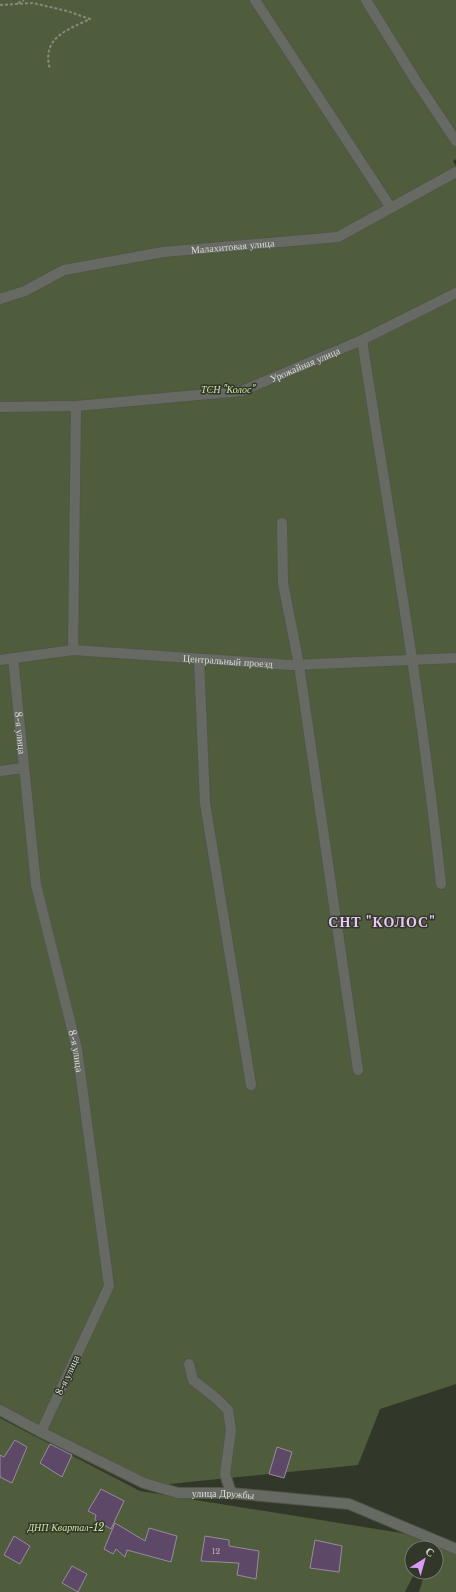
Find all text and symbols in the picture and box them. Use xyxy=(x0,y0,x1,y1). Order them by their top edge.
street label: Малахитовая улица xyxy=(190,236,275,257)
street label: Урожайная улица xyxy=(268,344,343,385)
park label: ТСН "Колос" xyxy=(201,383,256,396)
street label: Центральный проезд xyxy=(183,652,273,671)
street label: 8-я улица xyxy=(11,711,29,755)
district label: СНТ "КОЛОС" xyxy=(328,913,436,931)
street label: 8-я улица xyxy=(65,1028,86,1074)
street label: 8-я улица xyxy=(53,1353,83,1397)
street label: улица Дружбы xyxy=(192,1487,255,1502)
park label: ДНП Квартал-12 xyxy=(27,1521,104,1534)
north arrow xyxy=(404,1540,444,1580)
text: С xyxy=(423,1544,437,1560)
house number: 12 xyxy=(212,1546,220,1556)

